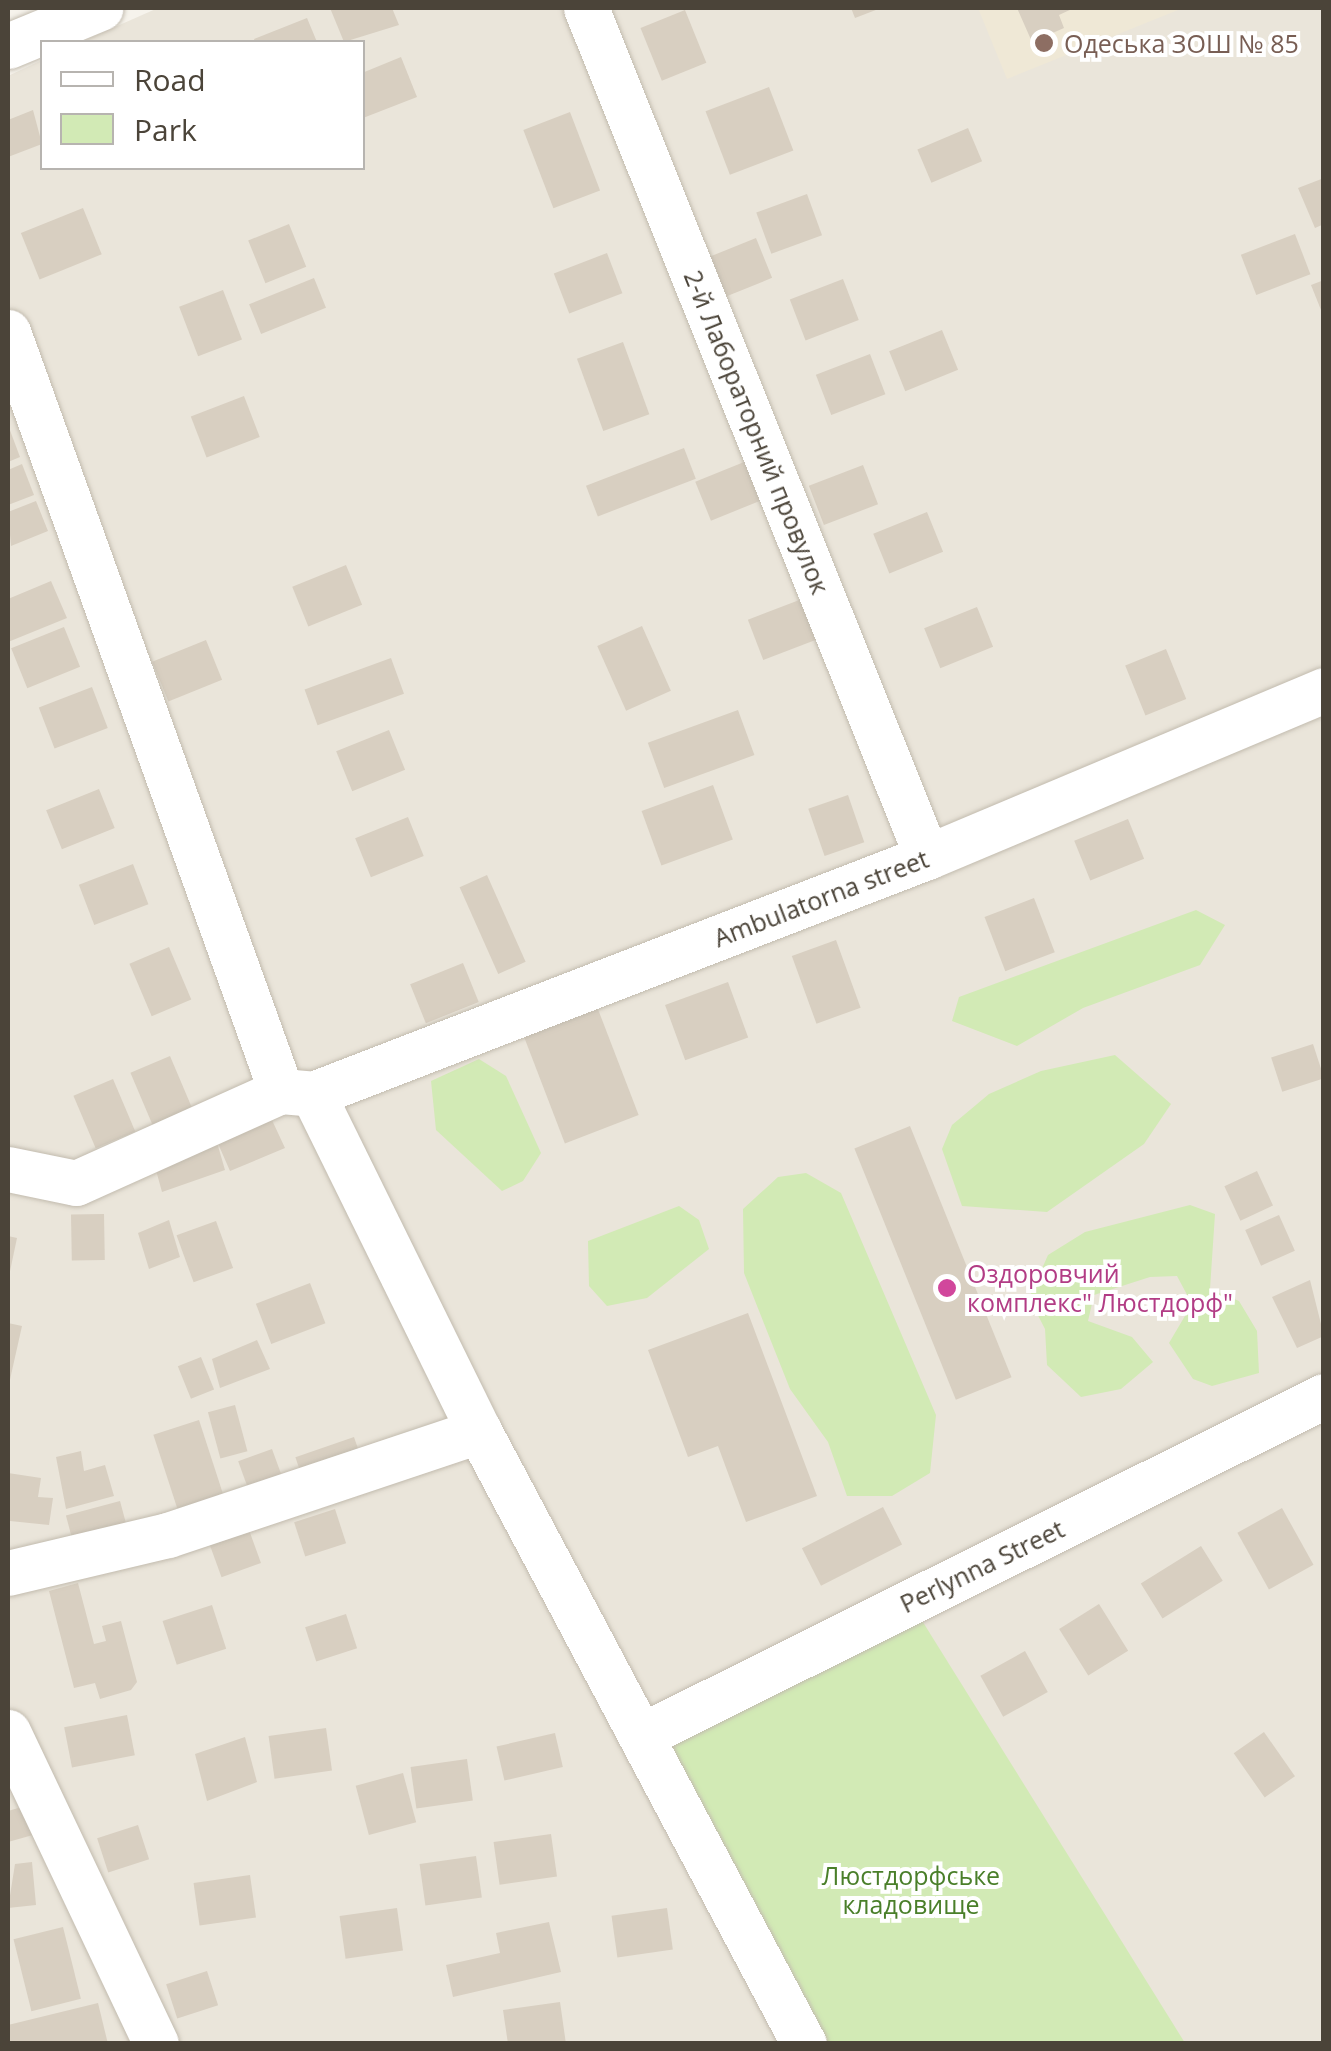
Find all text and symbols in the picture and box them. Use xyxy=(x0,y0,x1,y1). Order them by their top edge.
place label: Одеська ЗОШ № 85 xyxy=(1064,28,1299,58)
marker: Одеська ЗОШ № 85 xyxy=(1033,32,1055,54)
legend xyxy=(40,40,365,170)
text: Road xyxy=(134,59,206,100)
text: Park xyxy=(134,109,197,150)
street label: 2-й Лабораторний провулок xyxy=(678,266,836,598)
street label: Ambulatorna street xyxy=(709,843,933,953)
place label: Оздоровчий комплекс" Люстдорф" xyxy=(967,1259,1233,1318)
marker: Оздоровчий комплекс" Люстдорф" xyxy=(936,1277,958,1299)
street label: Perlynna Street xyxy=(895,1513,1069,1619)
park label: Люстдорфське кладовище xyxy=(822,1861,1000,1920)

